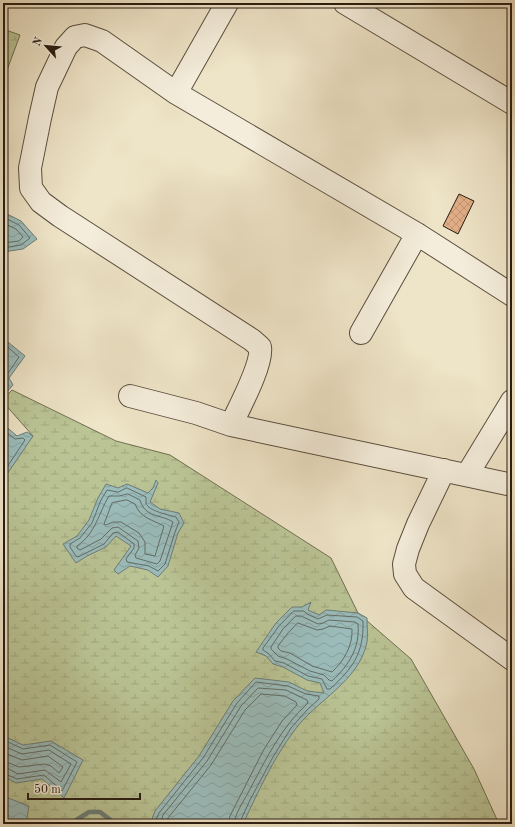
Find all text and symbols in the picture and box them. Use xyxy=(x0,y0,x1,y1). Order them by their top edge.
north arrow xyxy=(26,26,66,66)
text: N xyxy=(32,35,46,48)
scale bar xyxy=(28,775,140,801)
text: 50 m xyxy=(34,783,61,796)

